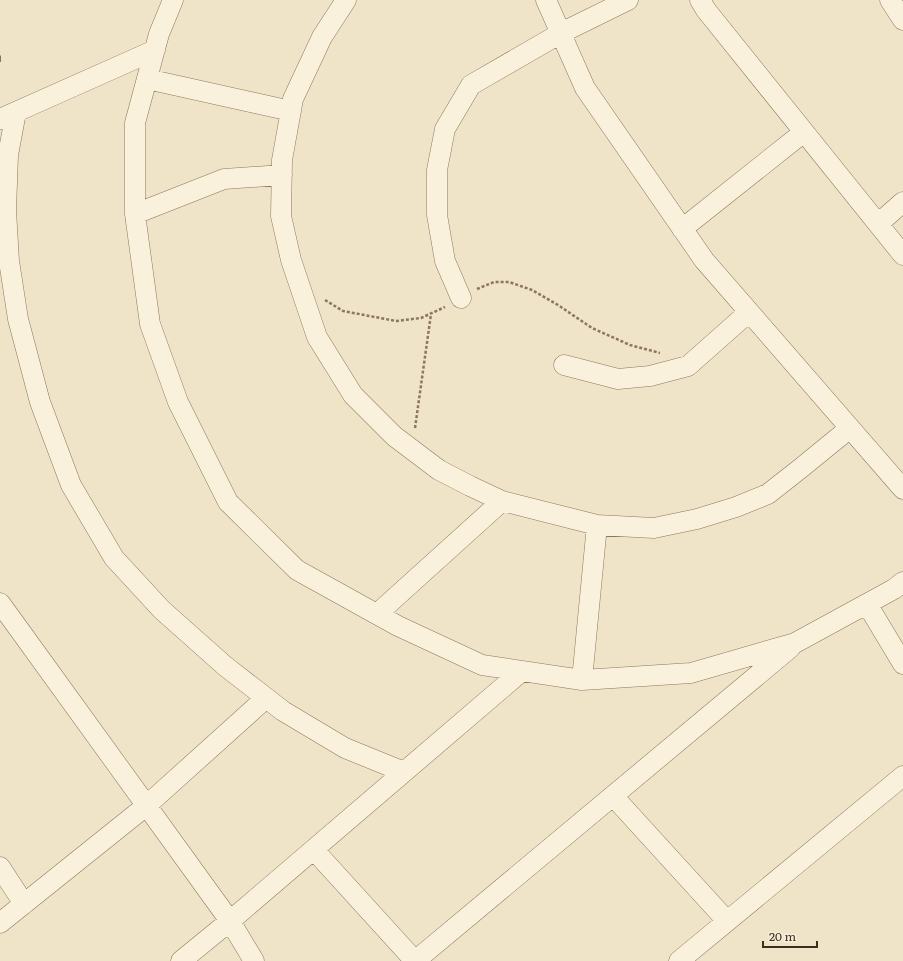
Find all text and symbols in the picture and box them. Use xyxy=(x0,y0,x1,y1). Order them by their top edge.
scale bar xyxy=(763,923,817,949)
text: 20 m xyxy=(769,927,796,945)

